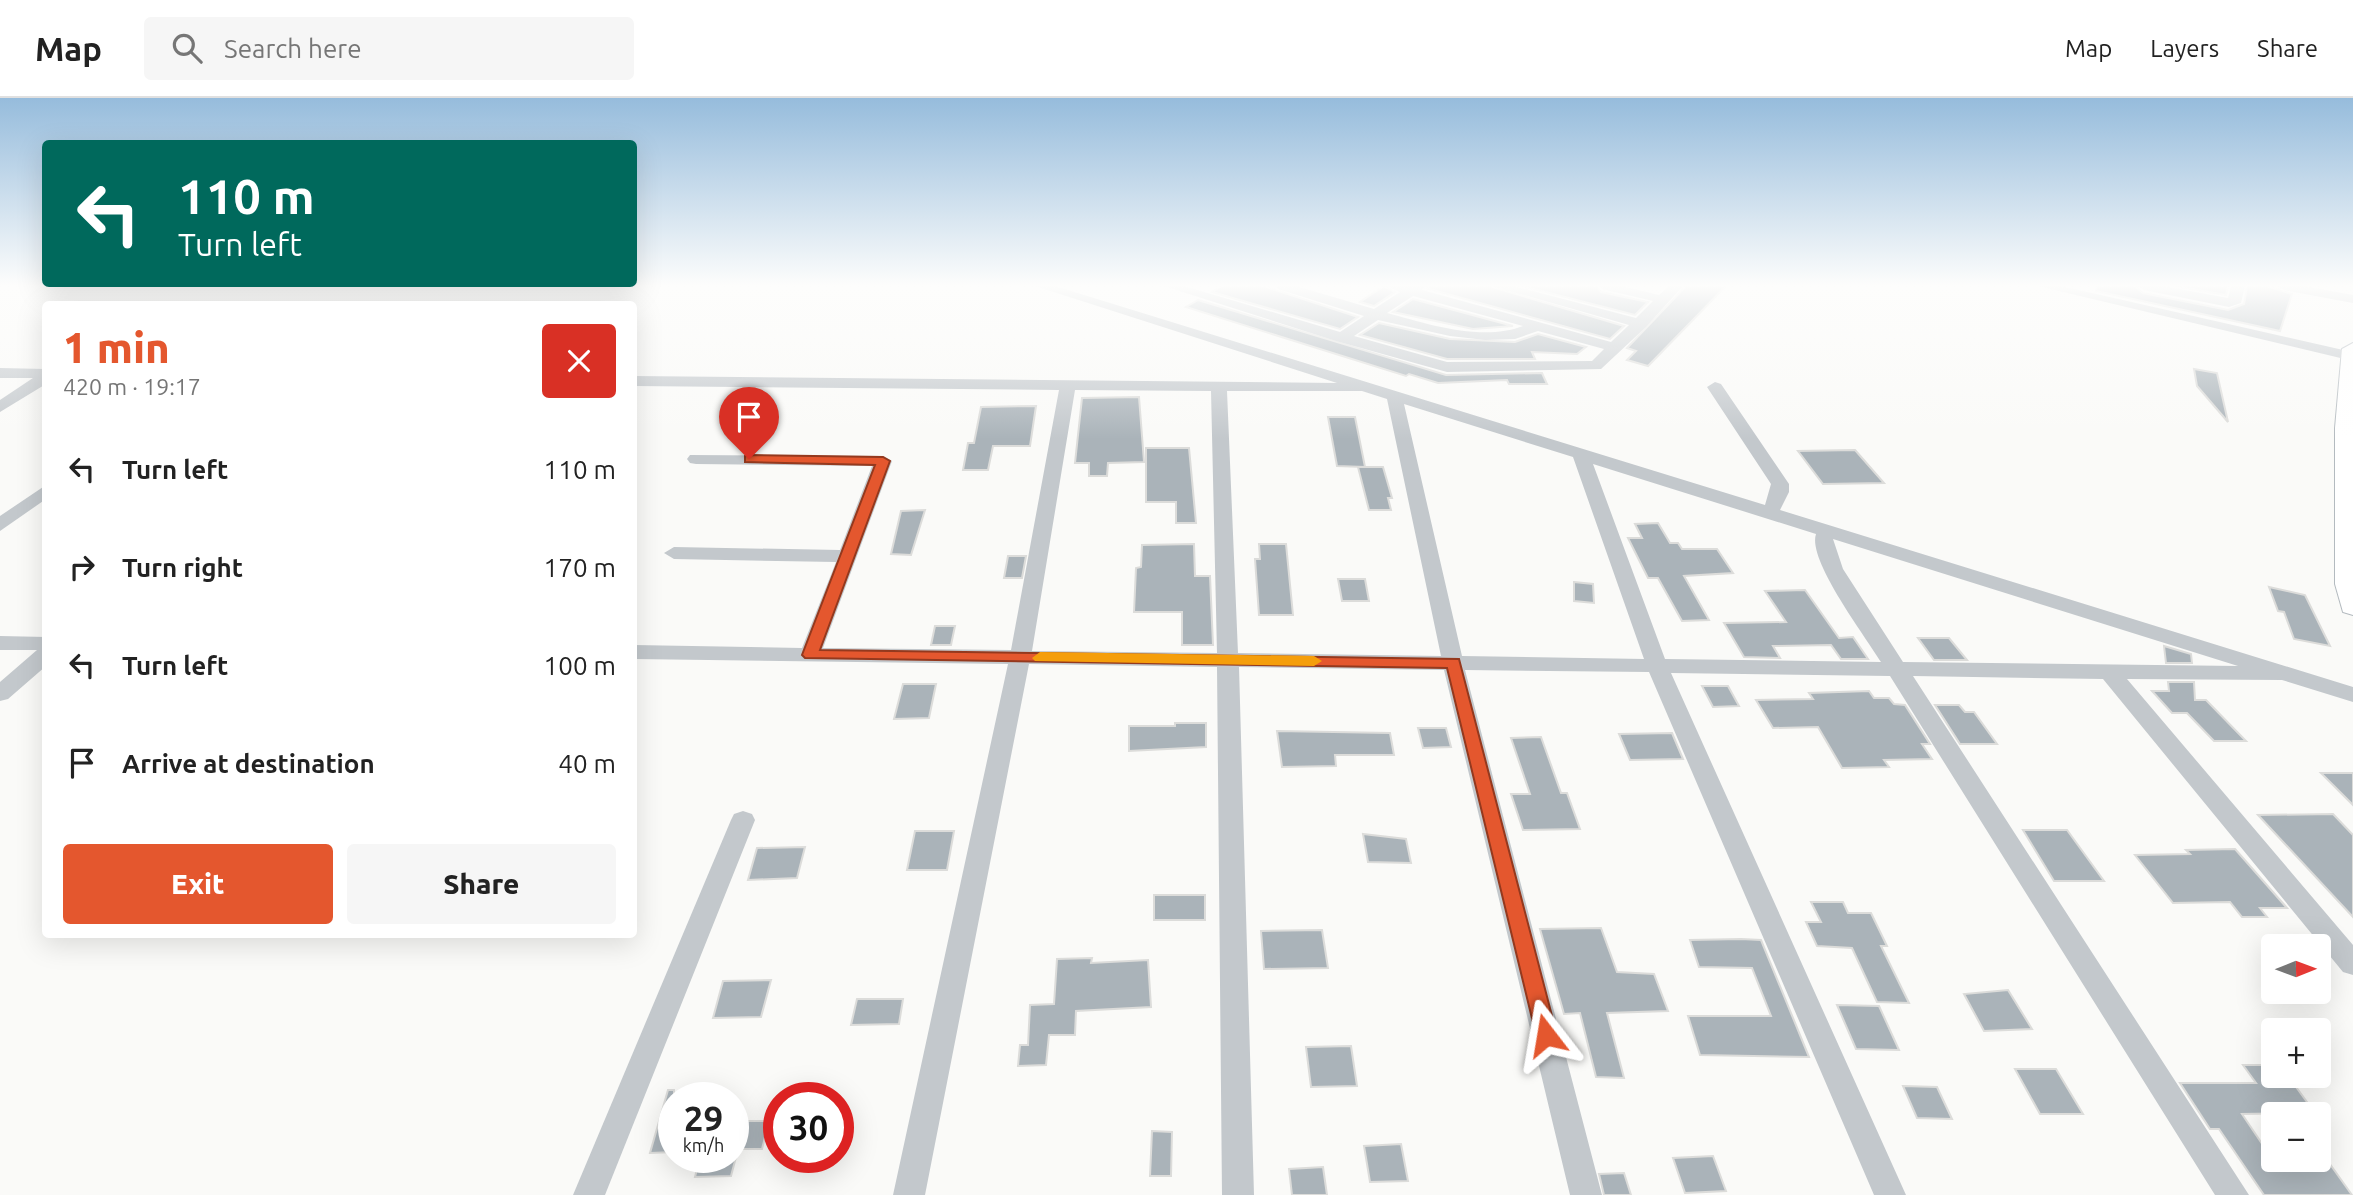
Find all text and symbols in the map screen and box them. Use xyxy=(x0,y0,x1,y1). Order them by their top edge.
search box xyxy=(144,17,634,80)
icon: search xyxy=(168,29,206,67)
text: Map xyxy=(35,30,102,67)
text: Search here xyxy=(224,34,362,63)
text: Map xyxy=(2065,35,2112,62)
text: Layers xyxy=(2150,35,2219,62)
text: Share xyxy=(2257,35,2318,62)
icon: left xyxy=(63,168,154,259)
text: 110 m xyxy=(178,168,315,223)
text: Turn left xyxy=(178,226,302,262)
text: 1 min xyxy=(63,324,170,371)
button: close xyxy=(542,324,616,398)
text: 420 m · 19:17 xyxy=(63,374,201,399)
pin xyxy=(719,387,779,459)
icon: arrive xyxy=(730,398,768,436)
icon: left xyxy=(63,450,101,488)
text: Turn left xyxy=(122,455,228,484)
text: 110 m xyxy=(544,455,616,484)
icon: right xyxy=(63,548,101,586)
text: Turn right xyxy=(122,553,243,582)
text: 170 m xyxy=(544,553,616,582)
icon: left xyxy=(63,646,101,684)
text: Turn left xyxy=(122,651,228,680)
text: 100 m xyxy=(544,651,616,680)
icon: arrive xyxy=(63,744,101,782)
text: Arrive at destination xyxy=(122,749,375,778)
text: 40 m xyxy=(558,749,616,778)
button: Exit xyxy=(63,844,333,924)
button: Share xyxy=(347,844,616,924)
north arrow xyxy=(2261,934,2331,1004)
map controls xyxy=(2261,934,2331,1172)
position arrow xyxy=(1509,998,1583,1072)
button: + xyxy=(2261,1018,2331,1088)
speed limit sign: 30 xyxy=(763,1082,854,1173)
text: 29 xyxy=(684,1098,723,1138)
button: − xyxy=(2261,1102,2331,1172)
text: km/h xyxy=(683,1135,724,1155)

